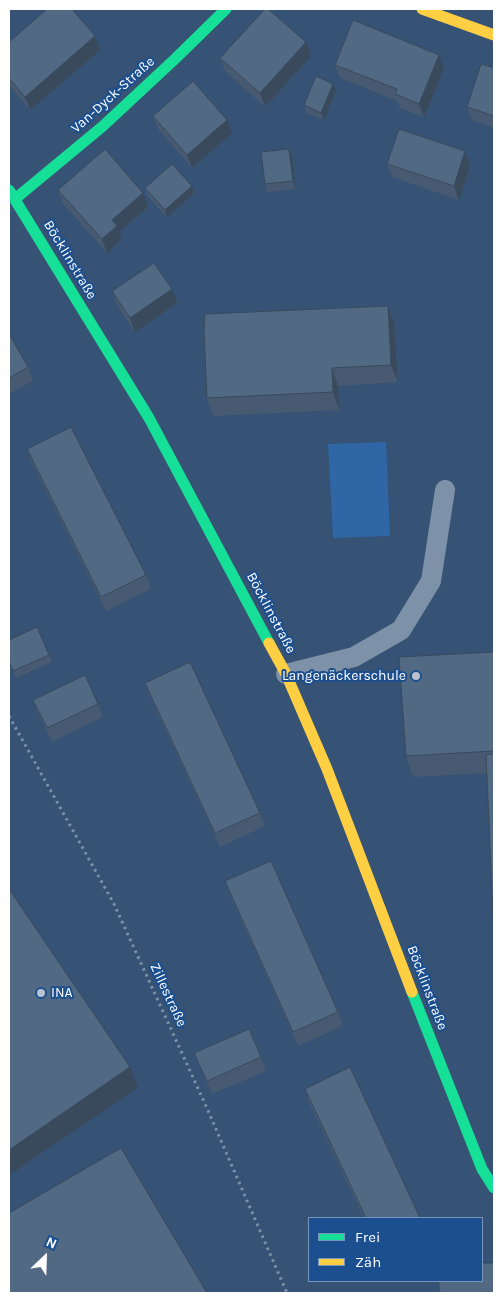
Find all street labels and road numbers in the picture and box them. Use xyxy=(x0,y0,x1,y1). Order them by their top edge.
street label: Van-Dyck-Straße xyxy=(68,53,158,137)
street label: Böcklinstraße xyxy=(40,217,100,303)
street label: Böcklinstraße xyxy=(243,570,299,656)
street label: Böcklinstraße xyxy=(403,943,451,1033)
street label: Zillestraße xyxy=(146,960,190,1030)

